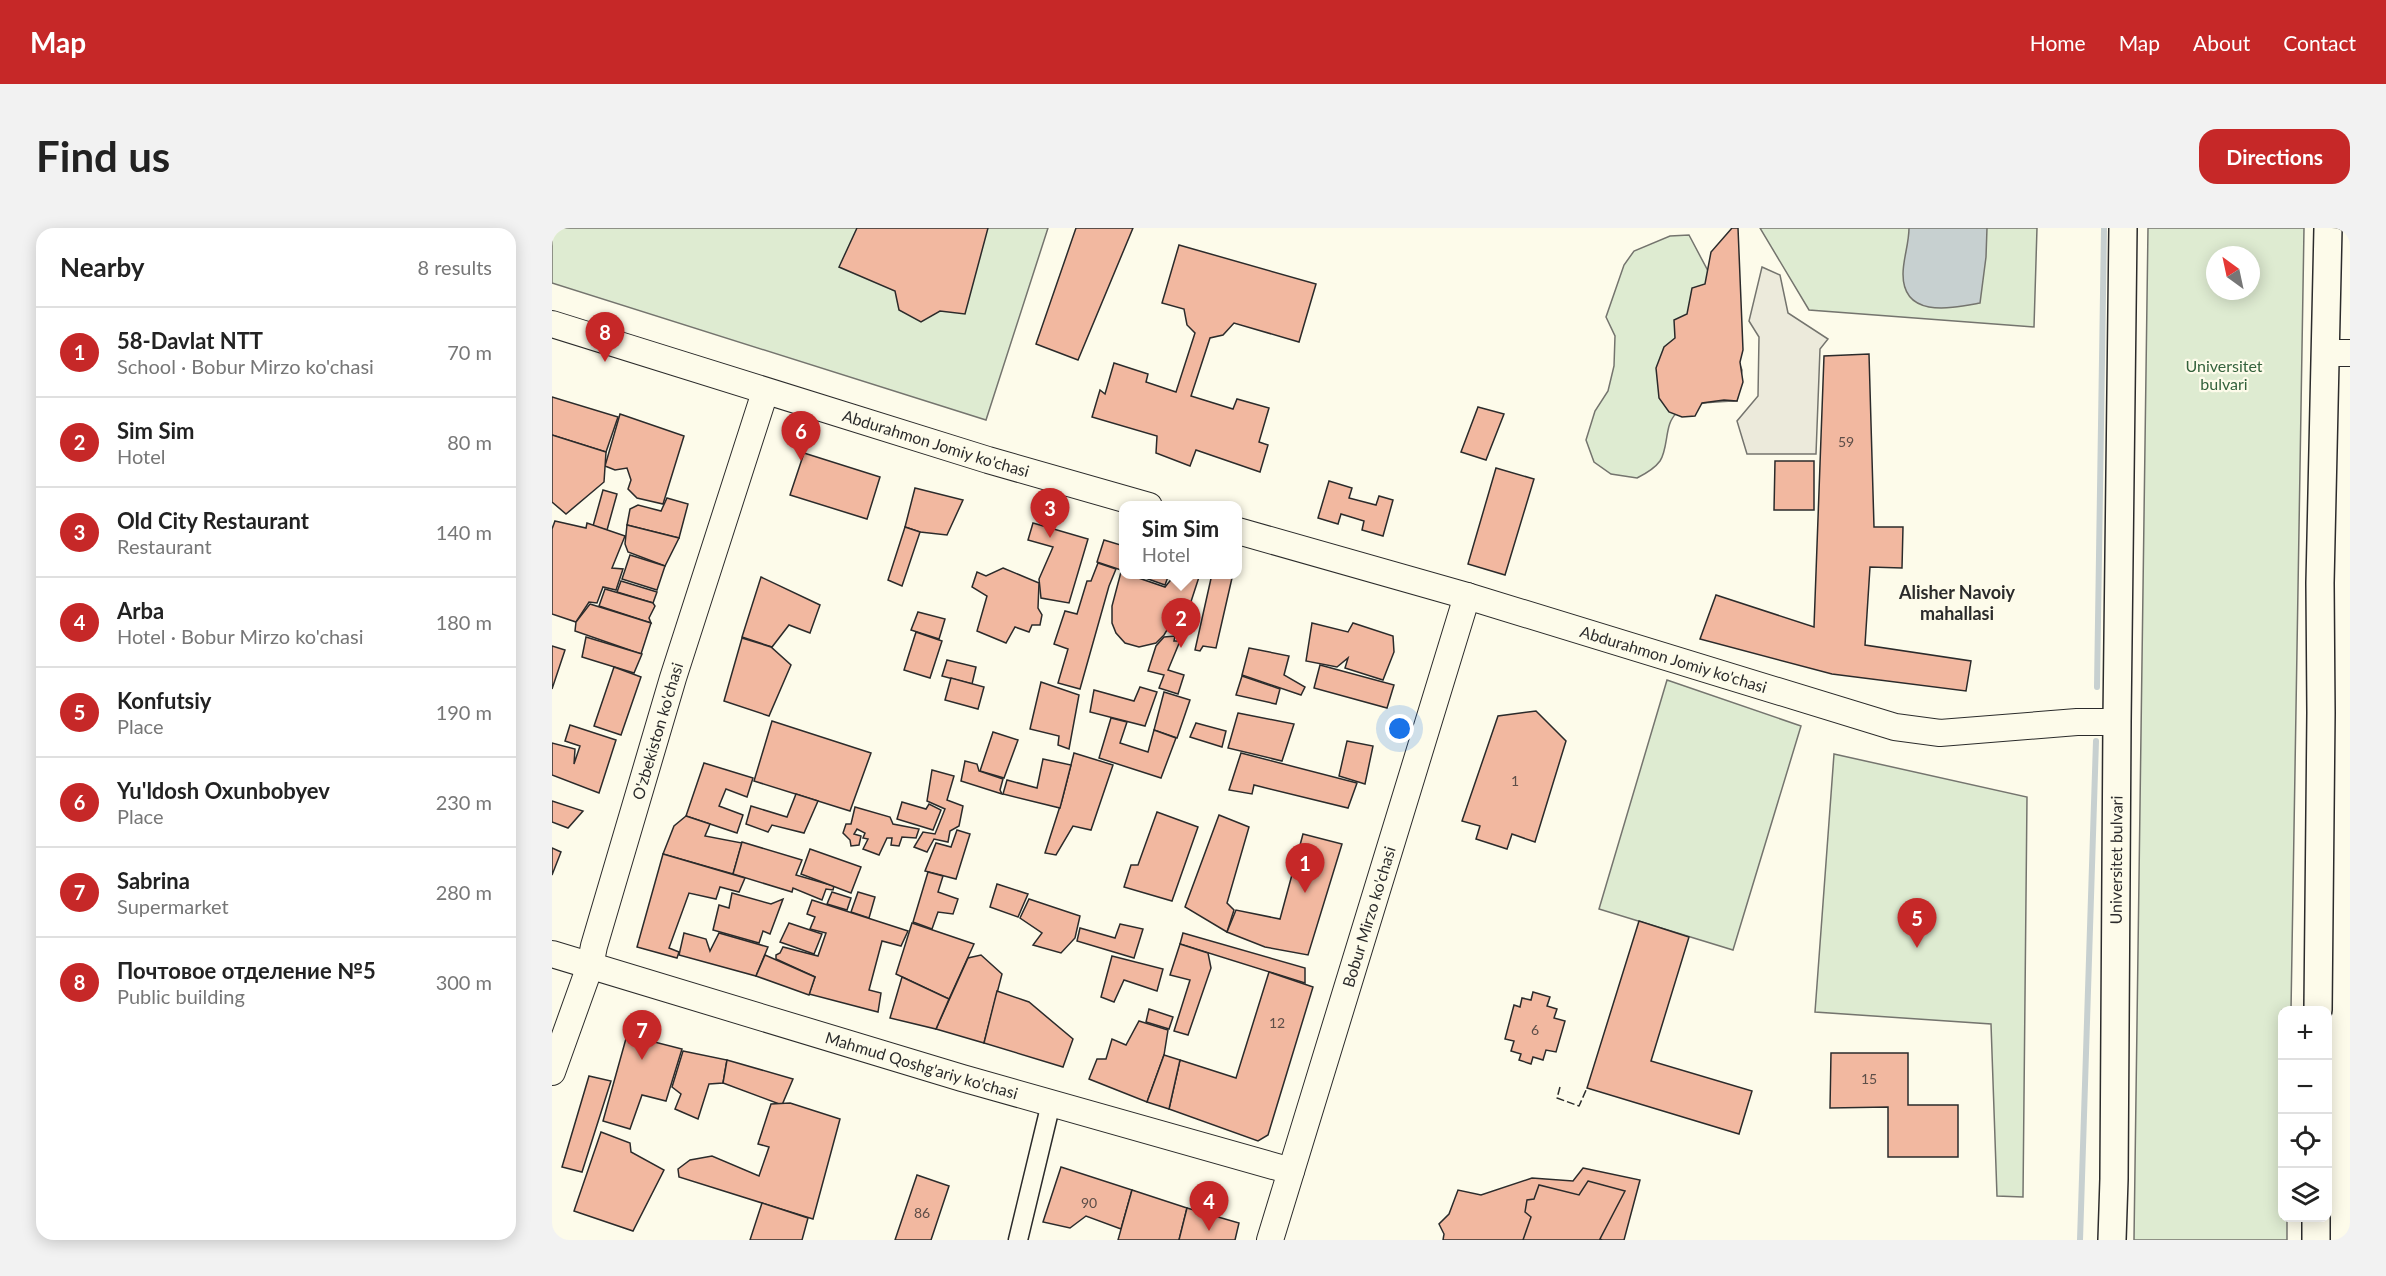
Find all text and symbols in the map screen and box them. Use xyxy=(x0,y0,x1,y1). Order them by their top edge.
text: Map xyxy=(30,25,86,59)
text: Home xyxy=(2030,30,2086,55)
text: Map xyxy=(2119,30,2160,55)
text: About xyxy=(2193,30,2250,55)
text: Contact xyxy=(2283,30,2356,55)
button: Directions xyxy=(2199,129,2350,184)
text: Find us xyxy=(36,131,170,181)
north arrow xyxy=(2206,246,2260,300)
text: Nearby xyxy=(60,251,145,283)
text: 8 results xyxy=(417,255,492,279)
pin: 8 xyxy=(586,312,624,362)
text: 58-Davlat NTT xyxy=(117,327,263,354)
text: 1 xyxy=(74,340,85,364)
text: 70 m xyxy=(447,340,492,364)
text: School · Bobur Mirzo ko'chasi xyxy=(117,354,374,378)
park label: Universitet bulvari xyxy=(2185,356,2263,393)
street label: Abdurahmon Jomiy ko'chasi xyxy=(840,405,1032,480)
pin: 6 xyxy=(782,412,820,461)
text: Sim Sim xyxy=(117,417,194,444)
text: 2 xyxy=(74,430,85,454)
text: 80 m xyxy=(447,430,492,454)
house number: 59 xyxy=(1838,433,1854,450)
text: Hotel xyxy=(117,444,166,468)
pin: 3 xyxy=(1030,488,1070,538)
popup xyxy=(1119,501,1242,579)
text: Old City Restaurant xyxy=(117,507,309,534)
text: Sim Sim xyxy=(1142,515,1219,542)
text: 3 xyxy=(74,520,85,544)
text: 140 m xyxy=(436,520,492,544)
text: Restaurant xyxy=(117,534,212,558)
text: Hotel xyxy=(1142,542,1190,566)
district label: Alisher Navoiy mahallasi xyxy=(1898,581,2016,624)
text: Arba xyxy=(117,597,164,624)
pin: 2 xyxy=(1162,598,1200,648)
text: 4 xyxy=(74,610,85,634)
text: 180 m xyxy=(436,610,492,634)
street label: Abdurahmon Jomiy ko'chasi xyxy=(1578,621,1769,696)
text: Hotel · Bobur Mirzo ko'chasi xyxy=(117,624,364,648)
street label: O'zbekiston ko'chasi xyxy=(628,660,686,802)
text: Konfutsiy xyxy=(117,687,211,714)
text: 5 xyxy=(74,700,85,724)
text: 190 m xyxy=(436,700,492,724)
text: Place xyxy=(117,714,164,738)
your location xyxy=(1385,714,1414,743)
house number: 1 xyxy=(1511,772,1519,789)
text: Yu'ldosh Oxunbobyev xyxy=(117,777,330,804)
text: 6 xyxy=(74,790,85,814)
text: 230 m xyxy=(436,790,492,814)
street label: Universitet bulvari xyxy=(2106,796,2126,924)
text: Place xyxy=(117,804,164,828)
pin: 1 xyxy=(1286,844,1324,893)
street label: Bobur Mirzo ko'chasi xyxy=(1338,844,1399,989)
text: Sabrina xyxy=(117,867,190,894)
text: 7 xyxy=(74,880,85,904)
text: 280 m xyxy=(436,880,492,904)
text: Supermarket xyxy=(117,894,229,918)
pin: 5 xyxy=(1898,898,1936,948)
text: Почтовое отделение №5 xyxy=(117,957,376,984)
text: 8 xyxy=(74,970,85,994)
text: 300 m xyxy=(436,970,492,994)
text: Public building xyxy=(117,984,245,1008)
map controls xyxy=(2278,1006,2332,1222)
button: + xyxy=(2278,1006,2332,1060)
pin: 7 xyxy=(622,1010,662,1060)
house number: 12 xyxy=(1269,1014,1285,1031)
house number: 6 xyxy=(1531,1021,1539,1038)
street label: Mahmud Qoshg'ariy ko'chasi xyxy=(823,1027,1020,1102)
button: − xyxy=(2278,1060,2332,1114)
house number: 15 xyxy=(1861,1070,1877,1087)
button: locate xyxy=(2278,1114,2332,1168)
button: layers xyxy=(2278,1168,2332,1222)
pin: 4 xyxy=(1190,1182,1228,1231)
house number: 90 xyxy=(1081,1194,1097,1211)
house number: 86 xyxy=(914,1204,930,1221)

